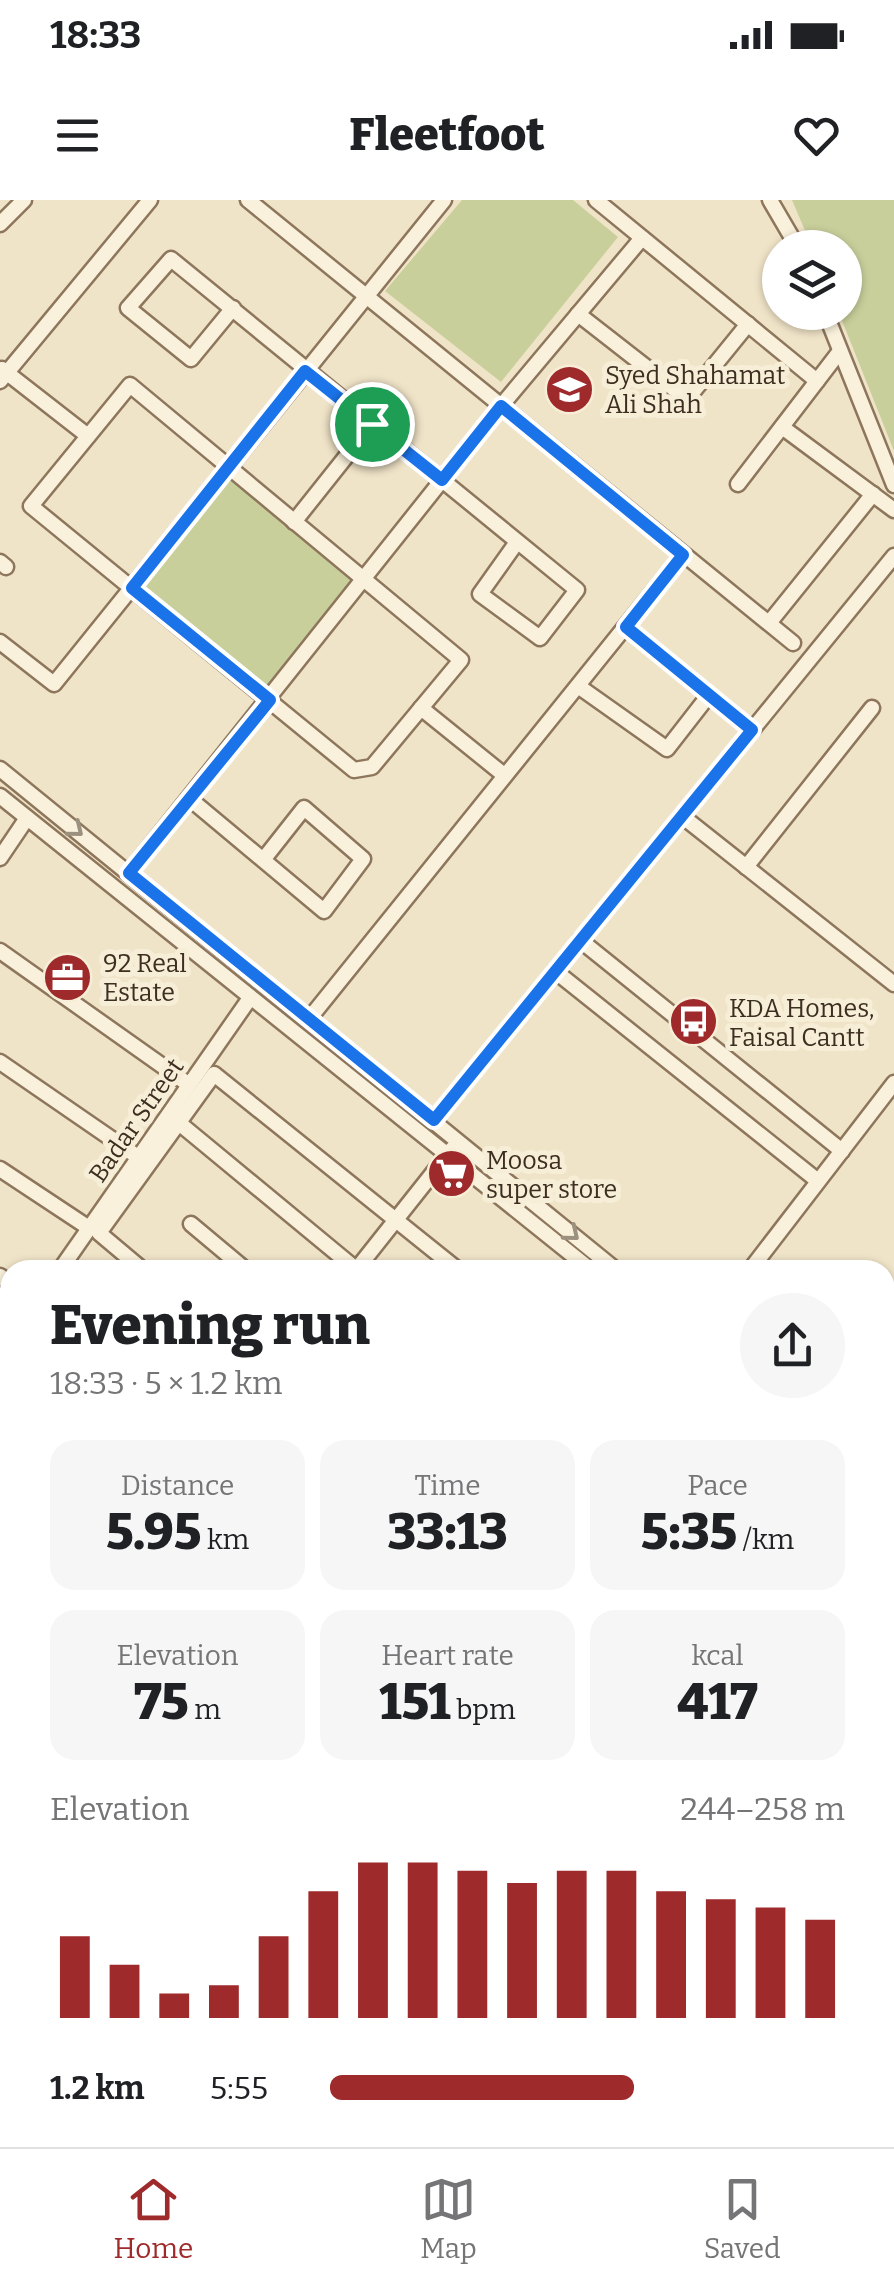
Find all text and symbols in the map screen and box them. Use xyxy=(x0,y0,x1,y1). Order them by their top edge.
text: 18:33 xyxy=(50,12,141,58)
icon: menu xyxy=(50,108,105,163)
text: Fleetfoot xyxy=(349,108,545,162)
icon: heart xyxy=(789,108,844,163)
map controls xyxy=(762,230,862,330)
button: layers xyxy=(762,230,862,330)
place label: Syed Shahamat Ali Shah xyxy=(605,361,785,420)
school or university icon: Syed Shahamat Ali Shah xyxy=(544,363,596,415)
pin xyxy=(330,382,415,467)
icon: arrive xyxy=(345,397,400,452)
one-way arrow xyxy=(65,819,83,836)
place label: 92 Real Estate xyxy=(103,949,187,1008)
office icon: 92 Real Estate xyxy=(42,951,94,1003)
place label: KDA Homes, Faisal Cantt xyxy=(729,994,874,1053)
bus stop icon: KDA Homes, Faisal Cantt xyxy=(668,996,720,1048)
street label: Badar Street xyxy=(83,1053,190,1188)
place label: Moosa super store xyxy=(486,1146,617,1205)
supermarket icon: Moosa super store xyxy=(425,1148,477,1200)
one-way arrow xyxy=(561,1223,579,1241)
text: Evening run xyxy=(50,1293,370,1359)
button: share xyxy=(740,1293,845,1398)
text: 18:33 · 5 × 1.2 km xyxy=(50,1364,283,1402)
text: Distance xyxy=(121,1469,234,1502)
text: Time xyxy=(414,1469,481,1502)
text: Pace xyxy=(687,1469,748,1502)
text: 5.95 xyxy=(106,1502,201,1562)
text: 33:13 xyxy=(387,1502,508,1562)
text: 5:35 xyxy=(641,1502,737,1562)
text: km xyxy=(201,1523,249,1556)
text: /km xyxy=(737,1523,794,1556)
text: Elevation xyxy=(116,1639,239,1672)
text: Heart rate xyxy=(381,1639,514,1672)
text: kcal xyxy=(691,1639,744,1672)
text: 75 xyxy=(134,1672,189,1732)
text: 151 xyxy=(379,1672,451,1732)
text: 417 xyxy=(677,1672,758,1732)
text: m xyxy=(189,1693,221,1726)
text: bpm xyxy=(451,1693,516,1726)
text: Elevation xyxy=(50,1790,190,1828)
text: 244–258 m xyxy=(680,1790,845,1828)
text: 1.2 km xyxy=(50,2069,145,2107)
text: 5:55 xyxy=(210,2069,268,2107)
tab: Home xyxy=(113,2172,193,2265)
tab: Map xyxy=(420,2172,477,2265)
tab: Saved xyxy=(704,2172,781,2265)

